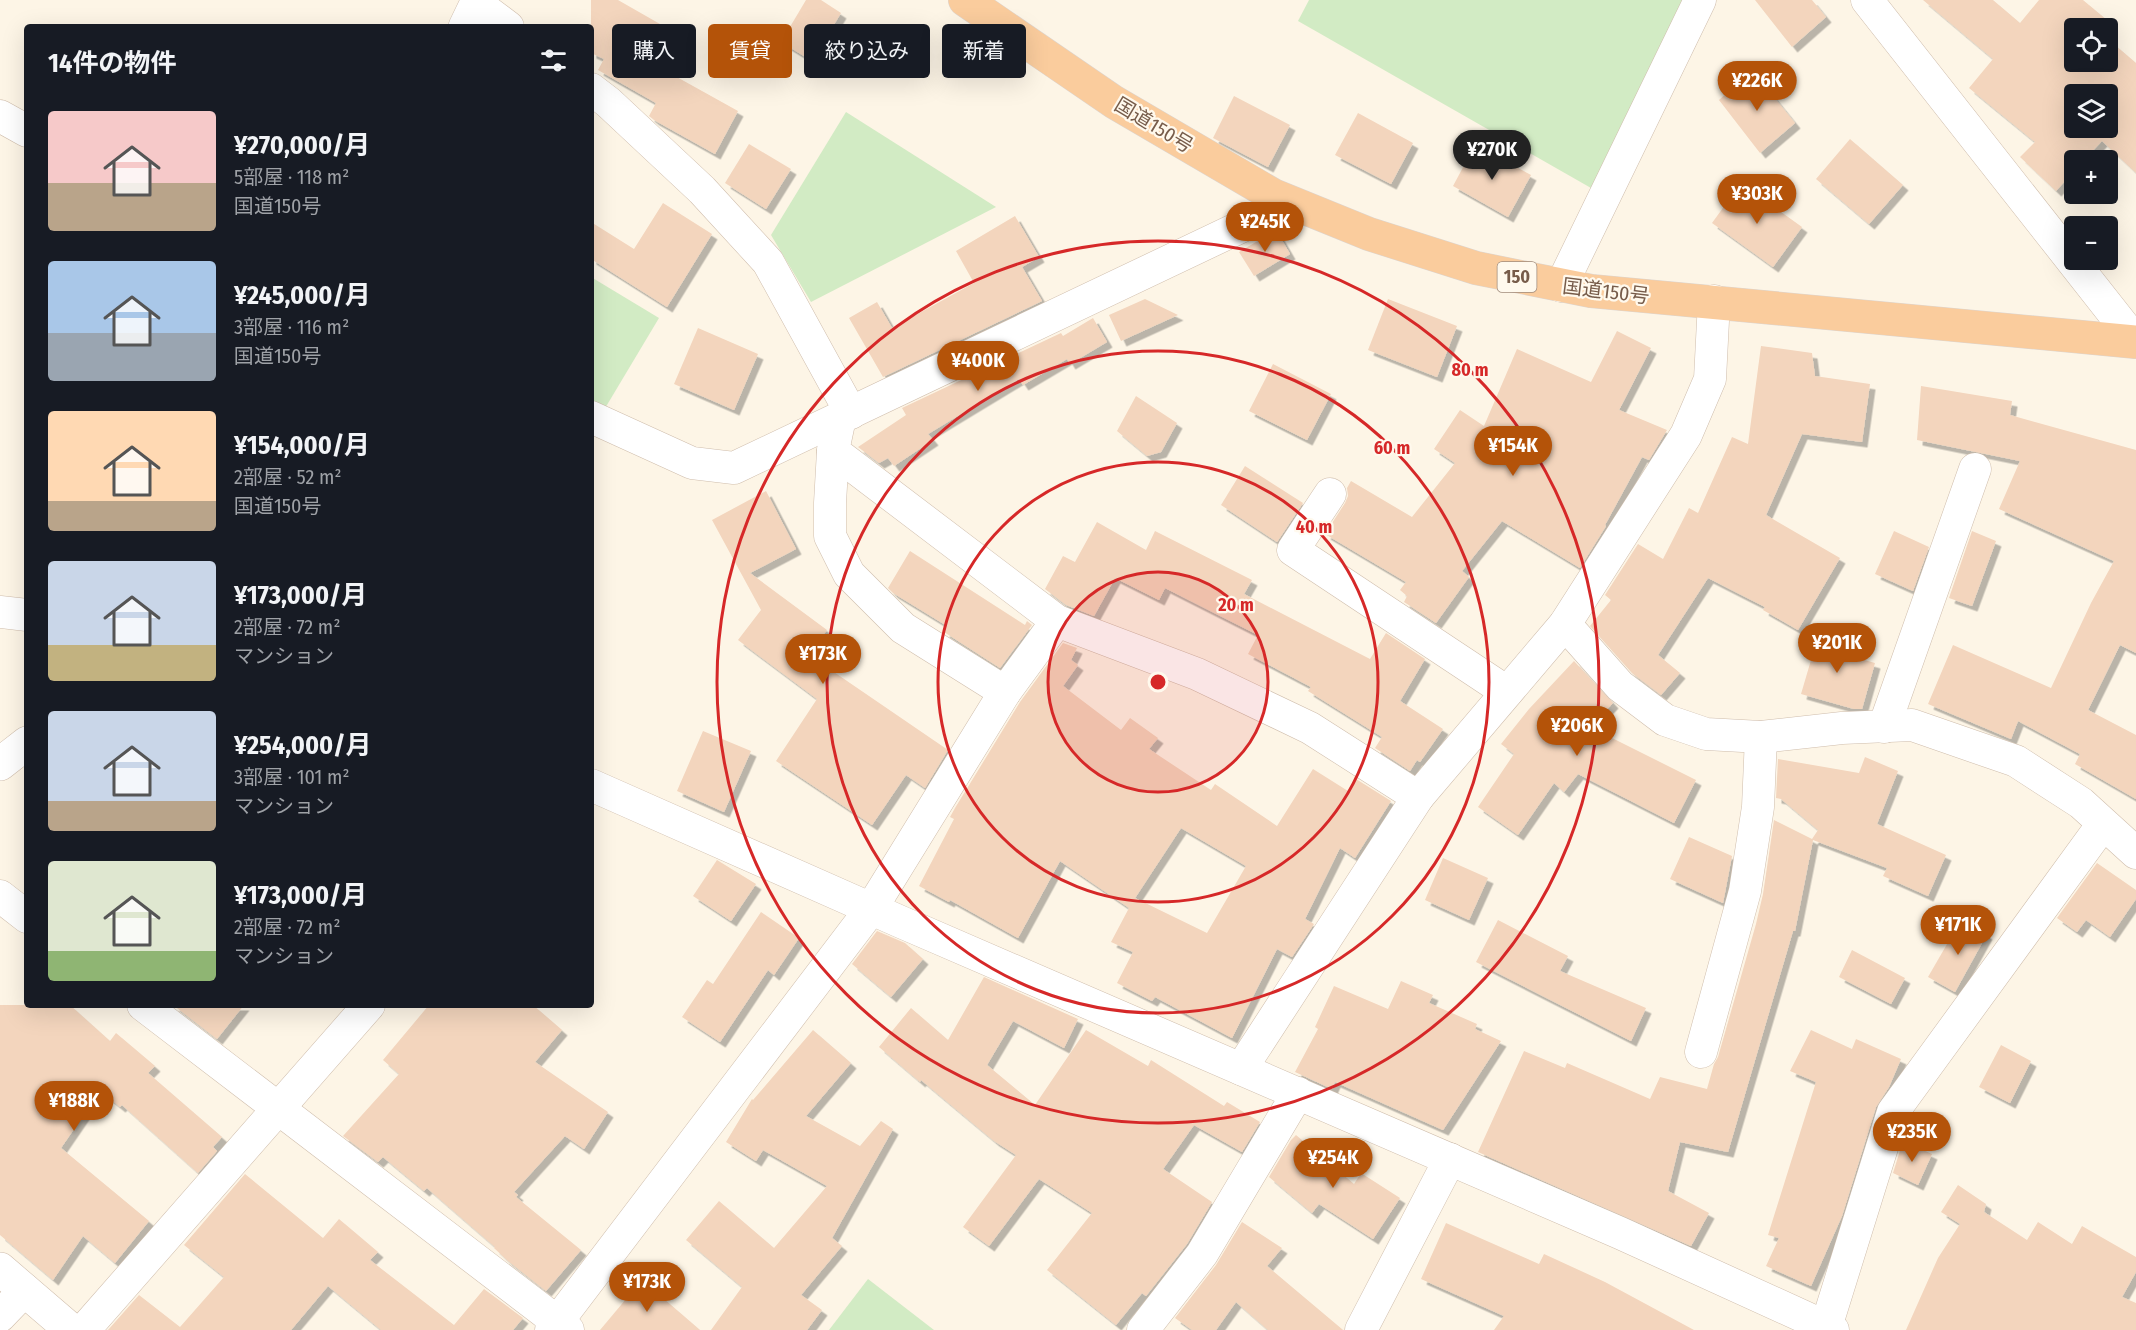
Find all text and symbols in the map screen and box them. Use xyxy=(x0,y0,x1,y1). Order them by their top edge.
map controls xyxy=(2064,18,2118,270)
button: locate xyxy=(2064,18,2118,72)
chip: 購入 xyxy=(612,24,696,78)
chip: 賃貸 xyxy=(708,24,792,78)
chip: 絞り込み xyxy=(804,24,930,78)
chip: 新着 xyxy=(942,24,1026,78)
icon: filters xyxy=(537,44,570,77)
text: 14件の物件 xyxy=(48,48,176,79)
pin: ¥226K xyxy=(1715,61,1799,112)
text: ¥226K xyxy=(1732,68,1782,92)
button: layers xyxy=(2064,84,2118,138)
street label: 国道150号 xyxy=(1110,92,1198,158)
text: ¥270,000/月 xyxy=(234,130,370,161)
pin: ¥270K xyxy=(1450,130,1534,181)
icon: home xyxy=(96,135,168,207)
text: ¥270K xyxy=(1467,137,1517,161)
button: + xyxy=(2064,150,2118,204)
text: 5部屋 · 118 m² xyxy=(234,165,349,189)
pin: ¥303K xyxy=(1715,174,1799,225)
text: ¥303K xyxy=(1731,181,1783,205)
text: 国道150号 xyxy=(234,194,321,218)
pin: ¥245K xyxy=(1223,202,1307,253)
text: ¥245K xyxy=(1240,209,1290,233)
button: − xyxy=(2064,216,2118,270)
road number: 150 xyxy=(1498,262,1537,292)
street label: 国道150号 xyxy=(1561,274,1651,308)
text: ¥245,000/月 xyxy=(234,280,371,311)
icon: home xyxy=(96,285,168,357)
text: 3部屋 · 116 m² xyxy=(234,315,349,339)
pin: ¥400K xyxy=(936,341,1020,392)
text: 国道150号 xyxy=(234,344,321,368)
text: ¥400K xyxy=(951,348,1005,372)
text: 80 m xyxy=(1452,359,1488,381)
pin: ¥154K xyxy=(1471,426,1555,477)
text: ¥154,000/月 xyxy=(234,430,370,461)
text: ¥154K xyxy=(1488,433,1538,457)
icon: home xyxy=(96,435,168,507)
text: 60 m xyxy=(1374,437,1410,459)
text: 2部屋 · 52 m² xyxy=(234,465,341,489)
text: 国道150号 xyxy=(234,494,321,518)
text: 40 m xyxy=(1296,516,1332,538)
text: ¥173,000/月 xyxy=(234,580,367,611)
icon: home xyxy=(96,585,168,657)
text: 20 m xyxy=(1217,594,1254,616)
text: 2部屋 · 72 m² xyxy=(234,615,340,639)
pin: ¥201K xyxy=(1795,623,1879,674)
text: ¥201K xyxy=(1812,630,1862,654)
pin: ¥173K xyxy=(781,634,865,685)
text: ¥173K xyxy=(799,641,847,665)
text: マンション xyxy=(234,644,334,668)
centre of rings xyxy=(1148,672,1168,692)
pin: ¥206K xyxy=(1535,706,1619,757)
text: ¥206K xyxy=(1551,713,1603,737)
text: ¥254,000/月 xyxy=(234,730,372,761)
icon: home xyxy=(96,735,168,807)
text: 3部屋 · 101 m² xyxy=(234,765,349,789)
text: マンション xyxy=(234,794,334,818)
text: ¥173,000/月 xyxy=(234,880,367,911)
icon: home xyxy=(96,885,168,957)
pin: ¥171K xyxy=(1916,905,2000,956)
text: ¥171K xyxy=(1935,912,1981,936)
text: 2部屋 · 72 m² xyxy=(234,915,340,939)
text: マンション xyxy=(234,944,334,968)
pin: ¥188K xyxy=(32,1081,116,1132)
text: ¥188K xyxy=(49,1088,99,1112)
pin: ¥235K xyxy=(1870,1112,1954,1163)
text: ¥235K xyxy=(1887,1119,1937,1143)
pin: ¥254K xyxy=(1291,1138,1375,1189)
text: ¥254K xyxy=(1307,1145,1359,1169)
pin: ¥173K xyxy=(605,1262,689,1313)
text: ¥173K xyxy=(623,1269,671,1293)

